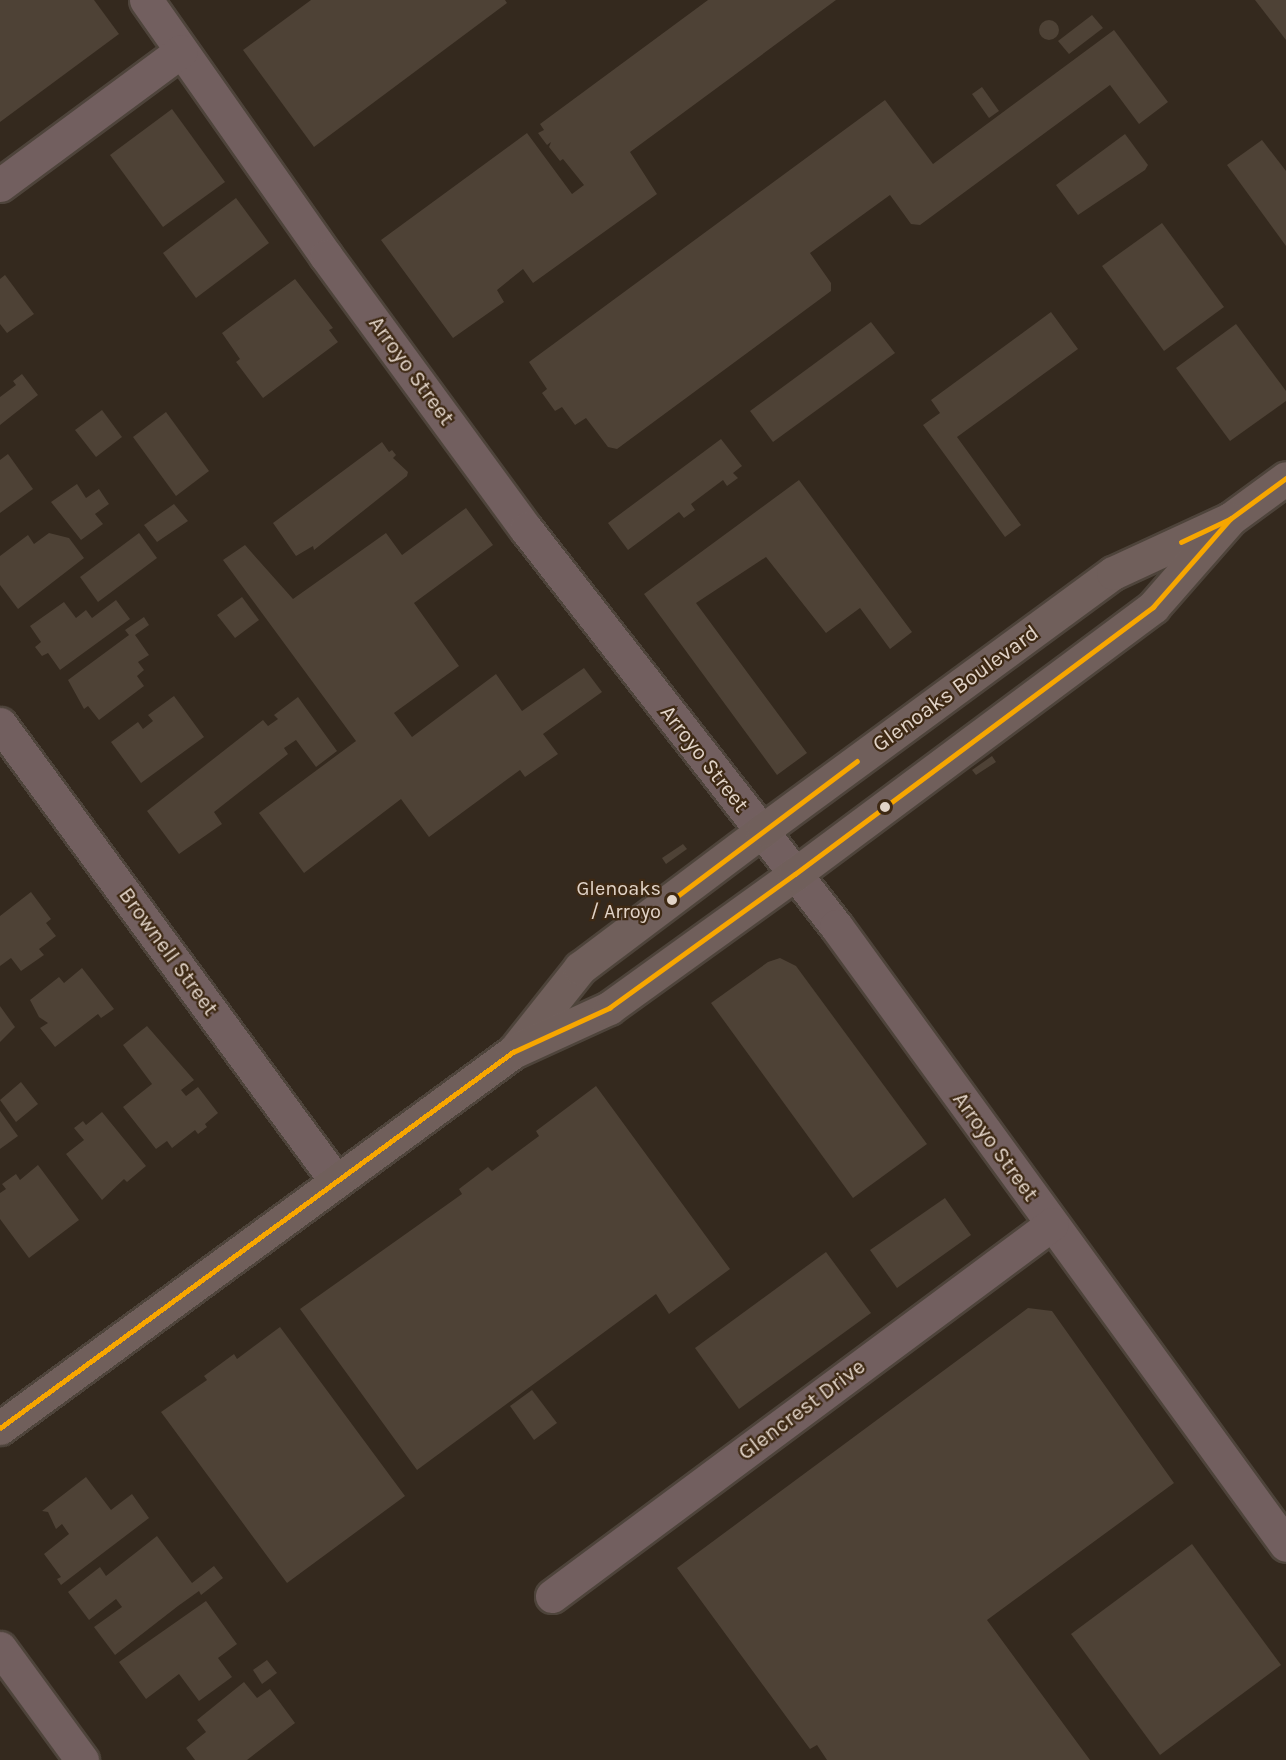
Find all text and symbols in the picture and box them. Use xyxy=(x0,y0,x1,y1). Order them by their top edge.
street label: Arroyo Street xyxy=(363,311,459,431)
street label: Glenoaks Boulevard xyxy=(868,620,1044,758)
street label: Arroyo Street xyxy=(654,700,754,818)
unlabelled marker xyxy=(879,801,891,813)
place label: Glenoaks / Arroyo xyxy=(576,876,661,923)
street label: Brownell Street xyxy=(113,883,223,1021)
marker: Glenoaks / Arroyo xyxy=(666,894,678,906)
street label: Arroyo Street xyxy=(947,1087,1043,1207)
street label: Glencrest Drive xyxy=(733,1354,871,1466)

